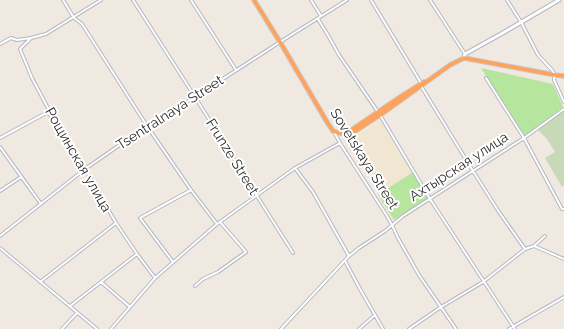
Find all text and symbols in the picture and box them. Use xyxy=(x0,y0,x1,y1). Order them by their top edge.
street label: Tsentralnaya Street xyxy=(113,72,227,154)
street label: Рощинская улица xyxy=(41,105,115,215)
street label: Sovetskaya Street xyxy=(326,106,402,212)
street label: Frunze Street xyxy=(202,116,262,198)
street label: Ахтырская улица xyxy=(406,129,512,205)

